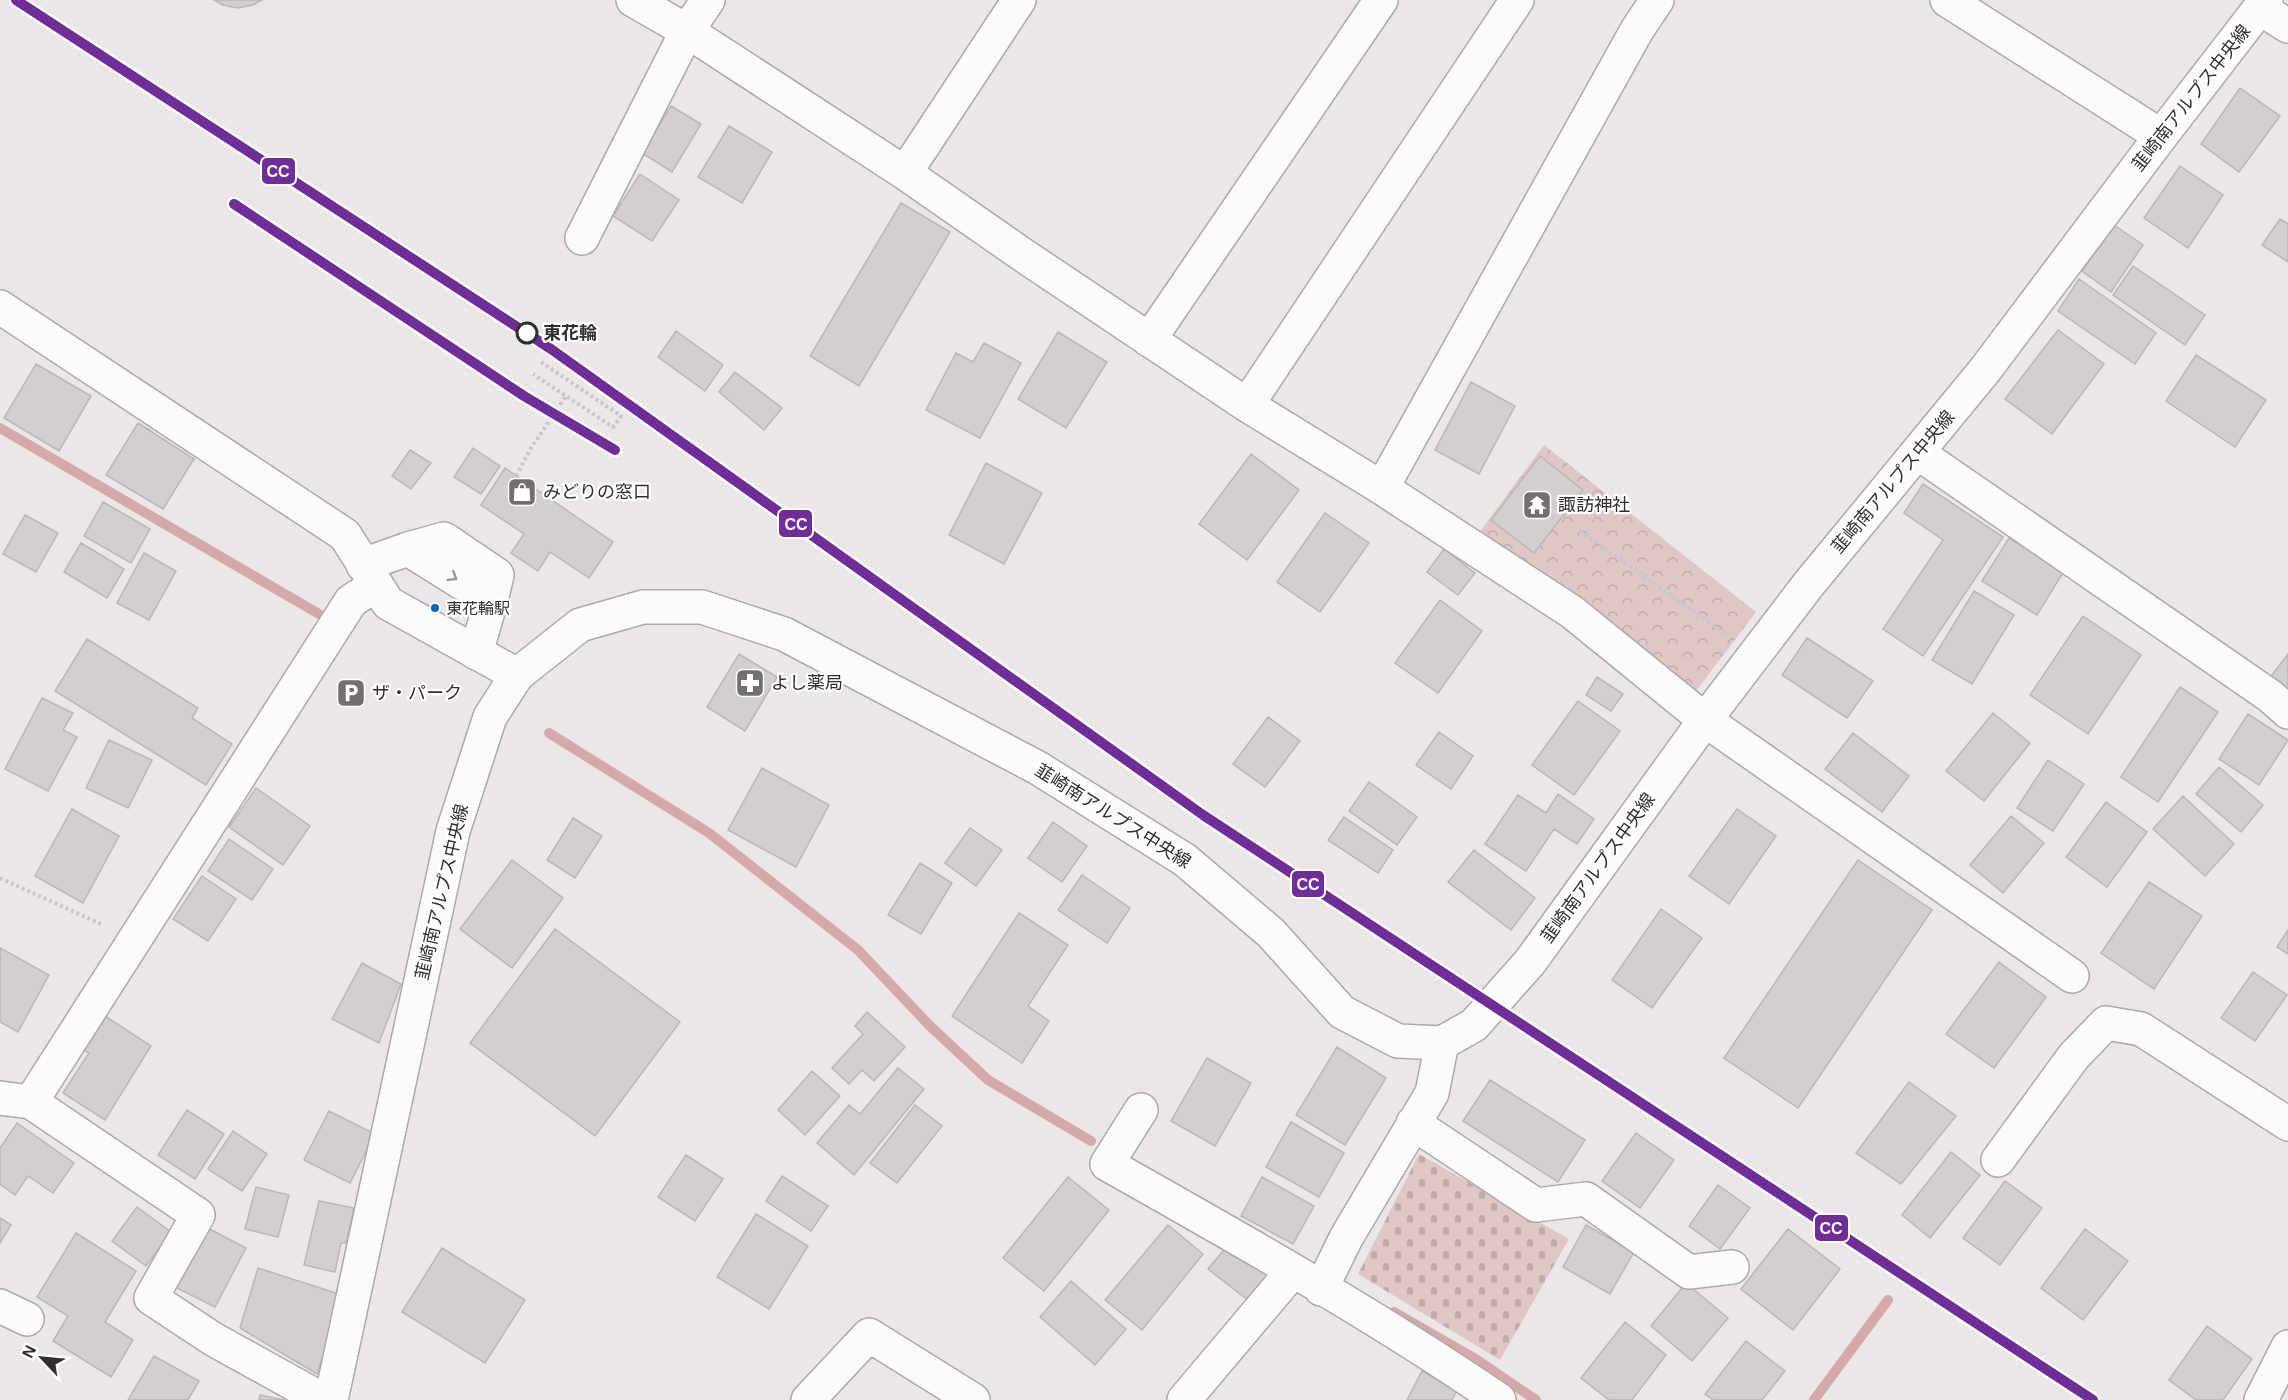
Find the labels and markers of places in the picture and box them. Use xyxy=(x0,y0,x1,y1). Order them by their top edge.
marker: 東花輪 xyxy=(516,322,538,344)
place label: 東花輪 xyxy=(543,323,597,343)
shop icon: みどりの窓口 xyxy=(506,476,538,508)
place label: みどりの窓口 xyxy=(543,482,651,502)
temple icon: 諏訪神社 xyxy=(1521,489,1553,521)
place label: 諏訪神社 xyxy=(1558,495,1630,515)
place label: 東花輪駅 xyxy=(446,600,510,617)
marker: 東花輪駅 xyxy=(429,602,441,614)
pharmacy icon: よし薬局 xyxy=(734,667,766,699)
place label: よし薬局 xyxy=(771,673,843,693)
parking icon: ザ・パーク xyxy=(335,677,367,709)
place label: ザ・パーク xyxy=(372,683,462,703)

